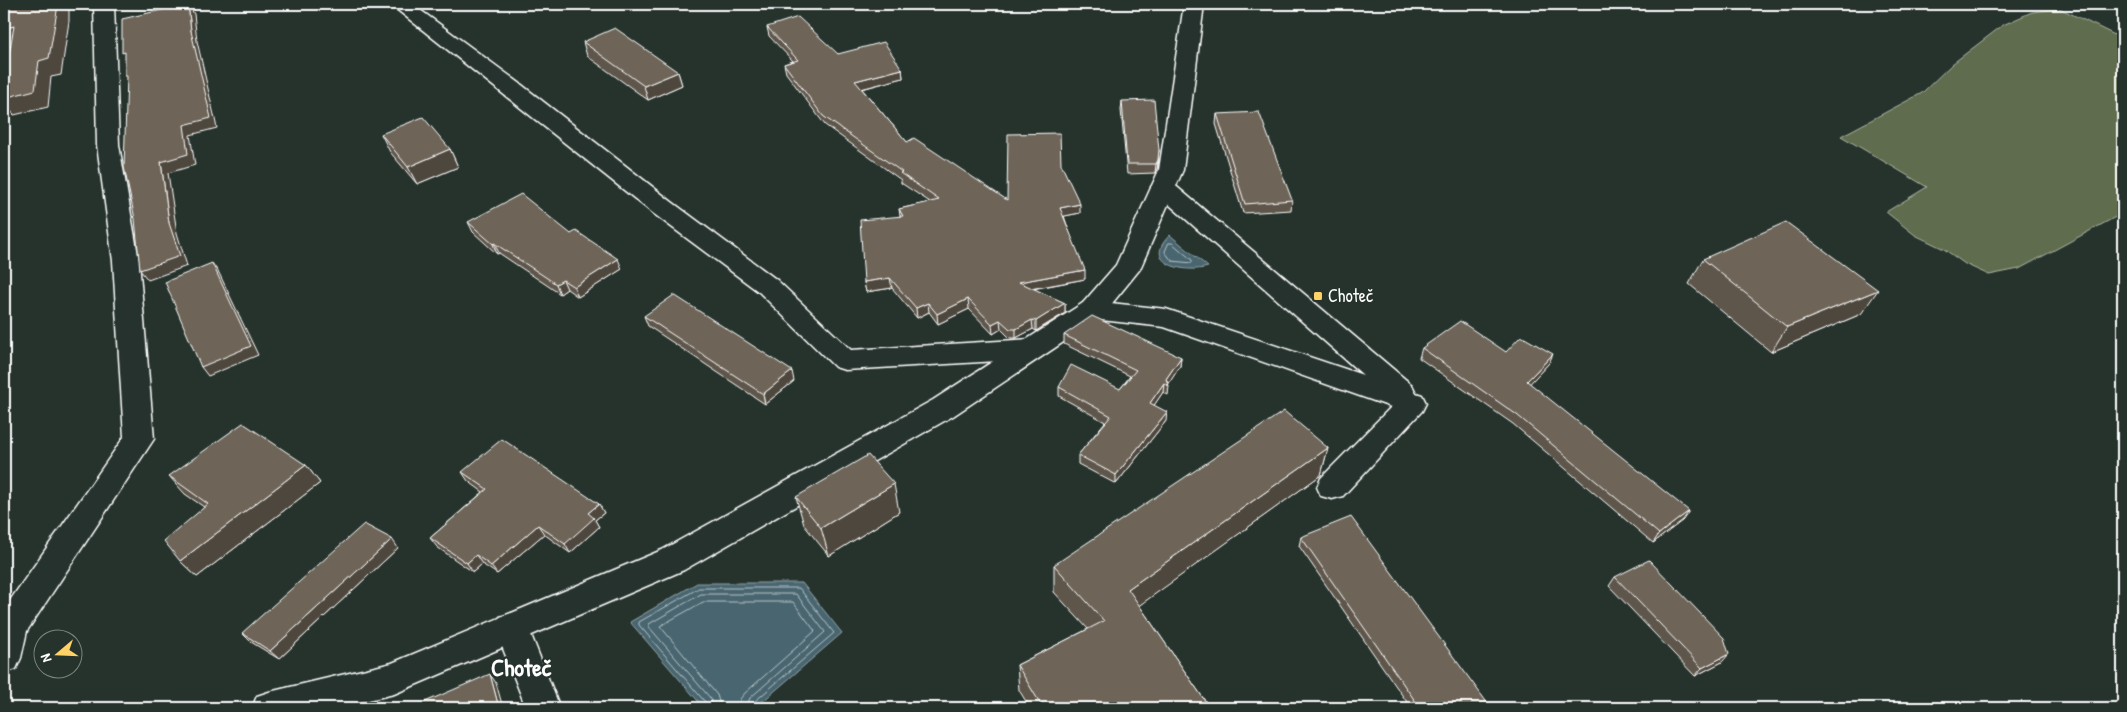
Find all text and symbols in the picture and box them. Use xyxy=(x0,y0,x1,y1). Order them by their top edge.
place label: Choteč xyxy=(1328,283,1373,308)
marker: Choteč xyxy=(1312,290,1324,302)
north arrow xyxy=(32,630,82,680)
text: N xyxy=(35,651,55,665)
district label: Choteč xyxy=(491,651,552,683)

